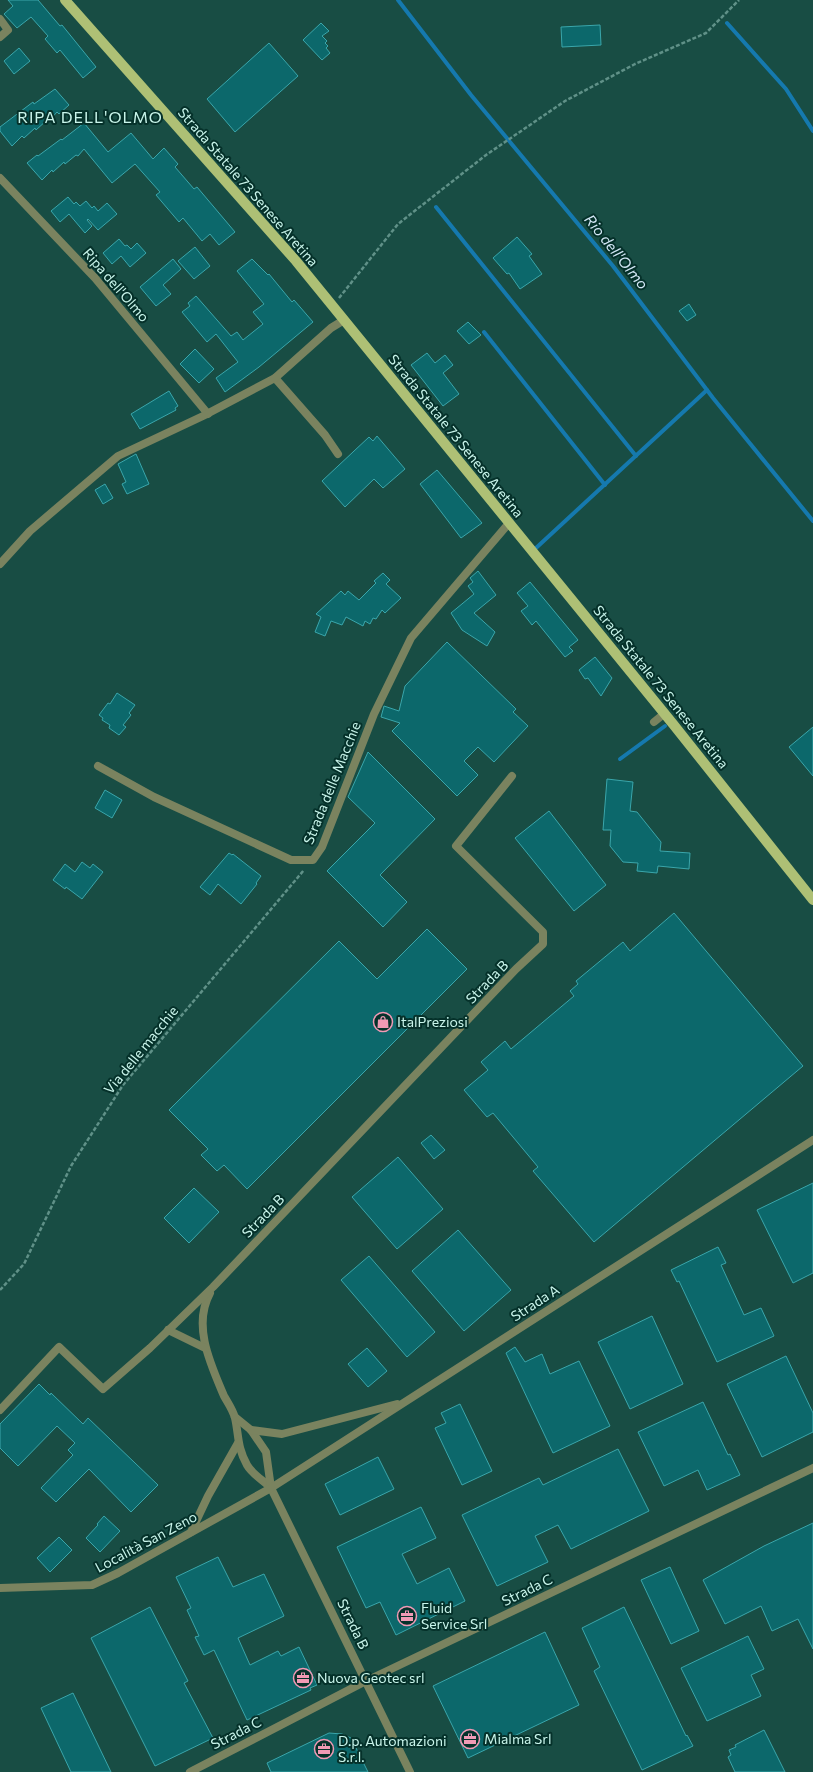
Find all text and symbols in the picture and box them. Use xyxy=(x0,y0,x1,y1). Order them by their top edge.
street label: Strada Statale 73 Senese Aretina xyxy=(175,104,322,270)
district label: RIPA DELL'OLMO xyxy=(17,107,163,126)
water label: Rio dell'Olmo xyxy=(581,210,652,292)
street label: Ripa dell'Olmo xyxy=(80,244,153,325)
street label: Strada Statale 73 Senese Aretina xyxy=(385,351,527,521)
street label: Strada Statale 73 Senese Aretina xyxy=(590,602,732,772)
street label: Strada delle Macchie xyxy=(299,719,364,847)
street label: Strada B xyxy=(462,956,511,1007)
street label: Via delle macchie xyxy=(100,1002,181,1097)
shop icon: ItalPreziosi xyxy=(372,1011,394,1033)
place label: ItalPreziosi xyxy=(397,1013,468,1030)
street label: Strada B xyxy=(238,1190,287,1241)
street label: Strada A xyxy=(507,1280,562,1325)
street label: Località San Zeno xyxy=(92,1508,200,1576)
street label: Strada C xyxy=(499,1570,555,1609)
street label: Strada B xyxy=(334,1596,373,1652)
place label: Fluid Service Srl xyxy=(421,1599,487,1632)
office icon: Fluid Service Srl xyxy=(396,1605,418,1627)
office icon: Nuova Geotec srl xyxy=(292,1667,314,1689)
place label: Nuova Geotec srl xyxy=(317,1669,425,1686)
street label: Strada C xyxy=(208,1713,264,1752)
office icon: Mialma Srl xyxy=(459,1728,481,1750)
place label: Mialma Srl xyxy=(484,1730,551,1747)
place label: D.p. Automazioni S.r.l. xyxy=(338,1732,447,1765)
office icon: D.p. Automazioni S.r.l. xyxy=(313,1738,335,1760)

